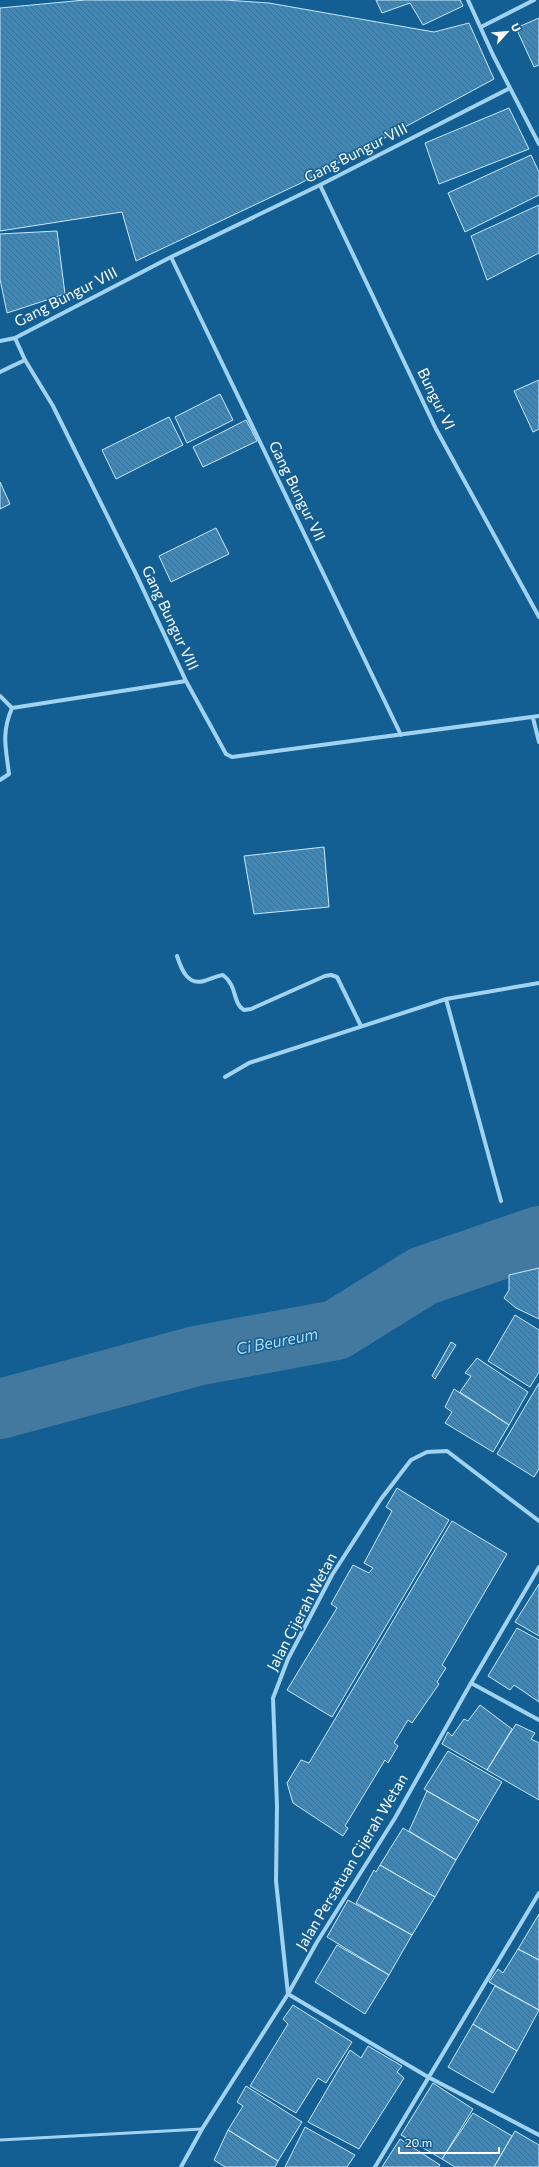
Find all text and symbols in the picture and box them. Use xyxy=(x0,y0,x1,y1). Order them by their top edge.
north arrow xyxy=(487,12,527,52)
text: U xyxy=(509,21,524,34)
street label: Gang Bungur VIII xyxy=(301,118,410,186)
street label: Gang Bungur VIII xyxy=(11,262,120,330)
street label: Bungur VI xyxy=(414,365,460,432)
street label: Gang Bungur VII xyxy=(266,438,330,544)
street label: Gang Bungur VIII xyxy=(139,562,203,673)
water label: Ci Beureum xyxy=(234,1323,320,1358)
street label: Jalan Cijerah Wetan xyxy=(262,1549,340,1674)
street label: Jalan Persatuan Cijerah Wetan xyxy=(291,1770,411,1953)
scale bar xyxy=(399,2129,499,2155)
text: 20 m xyxy=(405,2135,432,2149)

